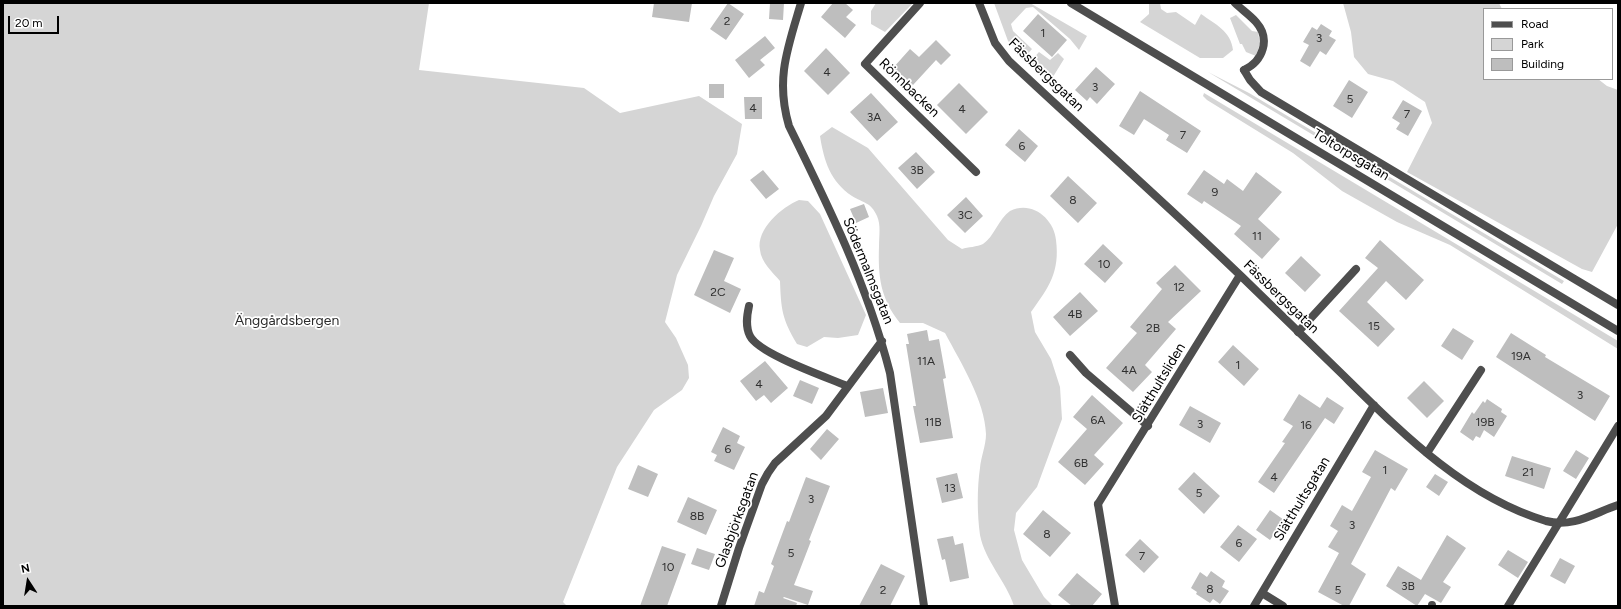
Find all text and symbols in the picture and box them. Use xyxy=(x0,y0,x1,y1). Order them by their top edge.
scale bar xyxy=(10,8,61,34)
legend xyxy=(1483,8,1613,80)
house number: 2 xyxy=(724,14,730,28)
text: 20 m xyxy=(15,16,43,30)
text: Road xyxy=(1521,17,1549,31)
house number: 1 xyxy=(1041,26,1045,40)
house number: 3 xyxy=(1316,31,1322,45)
street label: Fässbergsgatan xyxy=(1005,35,1087,115)
text: Park xyxy=(1521,37,1544,51)
street label: Rönnbacken xyxy=(875,55,943,121)
text: Building xyxy=(1521,57,1564,71)
house number: 4 xyxy=(823,65,831,79)
house number: 3 xyxy=(1092,80,1098,94)
house number: 5 xyxy=(1347,92,1353,106)
house number: 4 xyxy=(749,101,757,115)
house number: 4 xyxy=(958,102,966,116)
house number: 7 xyxy=(1404,107,1410,121)
house number: 3A xyxy=(867,110,881,124)
street label: Toltorpsgatan xyxy=(1310,126,1392,184)
house number: 7 xyxy=(1180,128,1186,142)
house number: 6 xyxy=(1019,139,1025,153)
house number: 3B xyxy=(910,163,924,177)
house number: 9 xyxy=(1212,185,1218,199)
house number: 8 xyxy=(1069,193,1077,207)
house number: 3C xyxy=(957,208,973,222)
street label: Södermalmsgatan xyxy=(839,215,897,327)
house number: 11 xyxy=(1252,229,1262,243)
house number: 10 xyxy=(1098,257,1110,271)
street label: Fässbergsgatan xyxy=(1240,257,1322,337)
house number: 12 xyxy=(1173,280,1185,294)
house number: 2C xyxy=(710,285,726,299)
house number: 4B xyxy=(1068,307,1082,321)
park label: Änggårdsbergen xyxy=(235,313,339,329)
house number: 15 xyxy=(1368,319,1380,333)
house number: 2B xyxy=(1146,321,1160,335)
street label: Slätthultsliden xyxy=(1129,340,1189,426)
house number: 19A xyxy=(1511,349,1531,363)
house number: 11A xyxy=(917,354,935,368)
house number: 1 xyxy=(1236,358,1240,372)
house number: 4A xyxy=(1121,363,1137,377)
house number: 4 xyxy=(755,377,763,391)
house number: 3 xyxy=(1577,388,1583,402)
house number: 6A xyxy=(1091,413,1105,427)
house number: 11B xyxy=(924,415,942,429)
house number: 19B xyxy=(1475,415,1495,429)
house number: 3 xyxy=(1197,417,1203,431)
house number: 16 xyxy=(1300,418,1312,432)
house number: 6 xyxy=(725,442,731,456)
street label: Slätthultsgatan xyxy=(1270,454,1334,544)
house number: 6B xyxy=(1074,456,1088,470)
house number: 1 xyxy=(1383,463,1387,477)
house number: 21 xyxy=(1522,465,1534,479)
street label: Glasbjörksgatan xyxy=(712,470,762,570)
house number: 4 xyxy=(1270,470,1278,484)
house number: 13 xyxy=(944,481,956,495)
house number: 5 xyxy=(1196,486,1202,500)
house number: 3 xyxy=(808,492,814,506)
house number: 8B xyxy=(690,509,704,523)
house number: 3 xyxy=(1349,518,1355,532)
house number: 8 xyxy=(1043,527,1051,541)
house number: 6 xyxy=(1236,536,1242,550)
house number: 5 xyxy=(788,546,794,560)
house number: 7 xyxy=(1139,549,1145,563)
house number: 10 xyxy=(662,560,674,574)
north arrow xyxy=(8,561,48,601)
text: N xyxy=(20,562,31,576)
house number: 3B xyxy=(1401,579,1415,593)
house number: 8 xyxy=(1206,582,1214,596)
house number: 2 xyxy=(880,583,886,597)
house number: 5 xyxy=(1335,583,1341,597)

